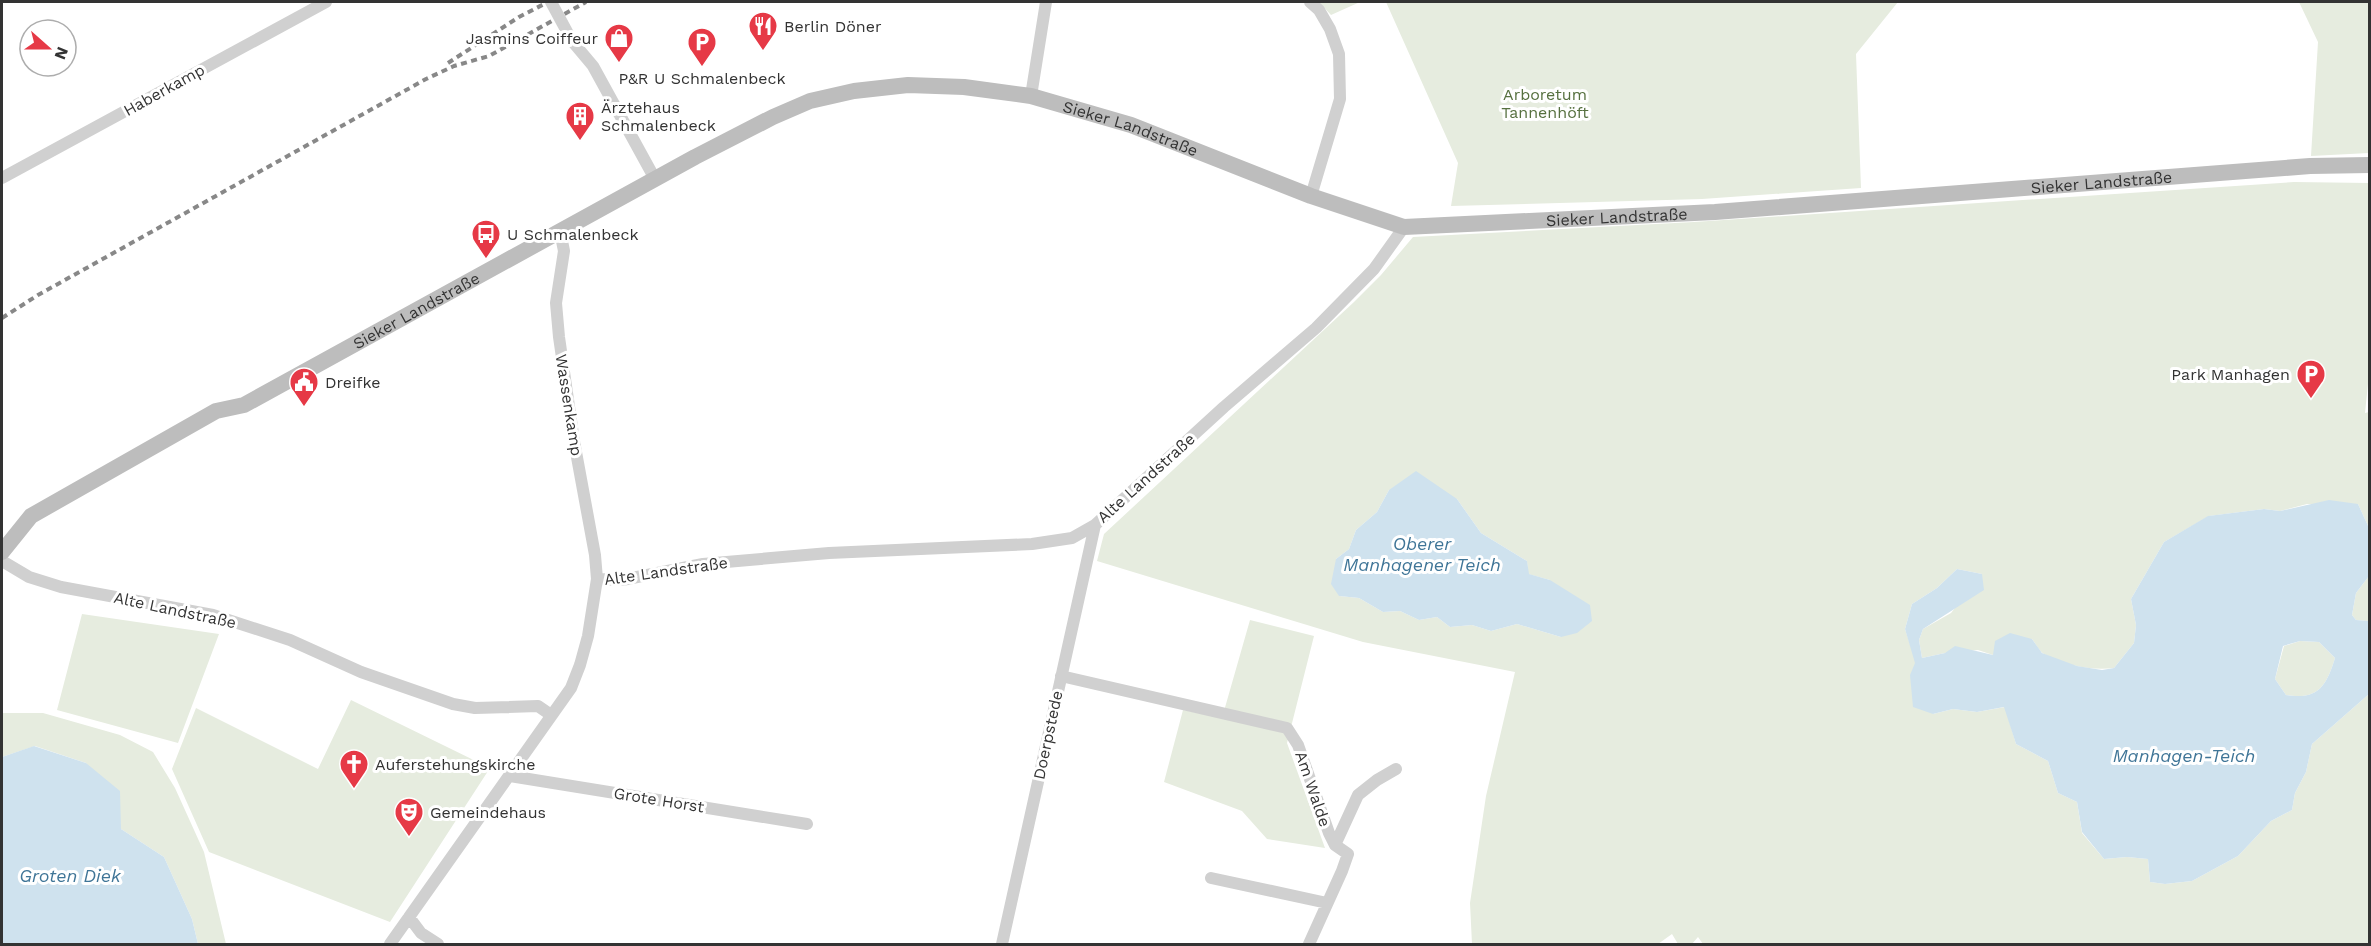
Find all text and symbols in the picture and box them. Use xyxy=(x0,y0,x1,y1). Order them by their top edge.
restaurant icon: Berlin Döner xyxy=(747,10,779,52)
place label: Berlin Döner xyxy=(784,17,882,36)
north arrow xyxy=(18,18,78,78)
shop icon: Jasmins Coiffeur xyxy=(603,22,635,64)
parking icon: P&R U Schmalenbeck xyxy=(686,26,718,68)
place label: Jasmins Coiffeur xyxy=(466,29,598,48)
text: N xyxy=(51,44,73,62)
street label: Haberkamp xyxy=(120,60,208,120)
place label: P&R U Schmalenbeck xyxy=(619,69,785,88)
park label: Arboretum Tannenhöft xyxy=(1501,85,1589,122)
street label: Sieker Landstraße xyxy=(1061,96,1201,160)
place label: Ärztehaus Schmalenbeck xyxy=(601,98,716,135)
building icon: Ärztehaus Schmalenbeck xyxy=(564,100,596,142)
street label: Sieker Landstraße xyxy=(2030,167,2173,197)
street label: Sieker Landstraße xyxy=(1546,204,1688,230)
bus stop icon: U Schmalenbeck xyxy=(470,218,502,260)
place label: U Schmalenbeck xyxy=(507,225,639,244)
street label: Sieker Landstraße xyxy=(349,268,483,353)
street label: Wassenkamp xyxy=(552,353,586,457)
parking icon: Park Manhagen xyxy=(2295,358,2327,400)
place label: Park Manhagen xyxy=(2171,365,2290,384)
public building icon: Dreifke xyxy=(288,366,320,408)
place label: Dreifke xyxy=(325,373,381,392)
street label: Alte Landstraße xyxy=(1093,429,1199,527)
water label: Oberer Manhagener Teich xyxy=(1343,533,1501,575)
street label: Alte Landstraße xyxy=(603,553,729,589)
street label: Alte Landstraße xyxy=(112,588,238,632)
street label: Doerpstede xyxy=(1029,689,1067,781)
water label: Manhagen-Teich xyxy=(2113,745,2255,766)
church icon: Auferstehungskirche xyxy=(338,748,370,790)
street label: Am Walde xyxy=(1291,749,1335,829)
place label: Auferstehungskirche xyxy=(375,755,535,774)
street label: Grote Horst xyxy=(612,783,706,817)
theatre icon: Gemeindehaus xyxy=(393,796,425,838)
place label: Gemeindehaus xyxy=(430,803,546,822)
water label: Groten Diek xyxy=(19,865,122,886)

